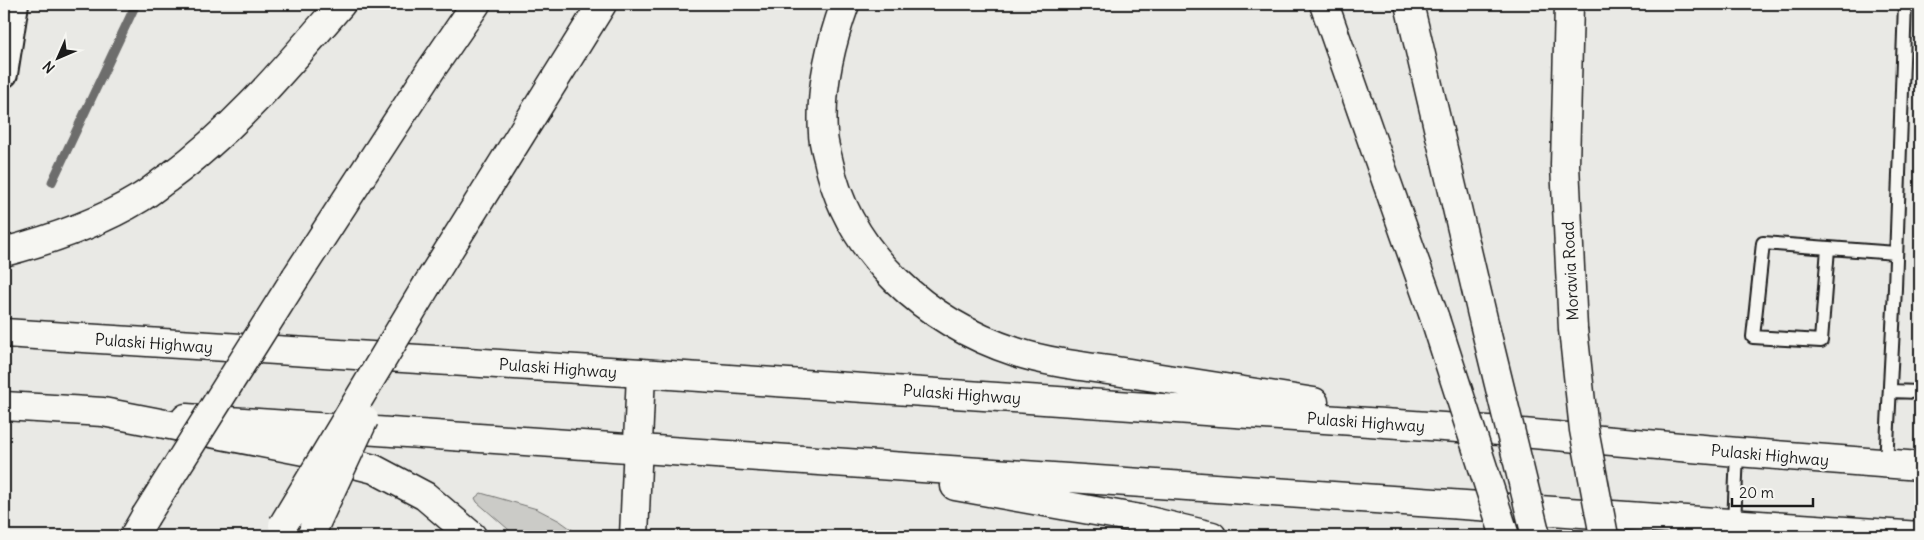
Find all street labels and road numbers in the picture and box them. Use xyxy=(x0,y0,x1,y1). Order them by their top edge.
street label: Moravia Road xyxy=(1557,221,1583,321)
street label: Pulaski Highway xyxy=(94,329,214,357)
street label: Pulaski Highway xyxy=(498,354,618,382)
street label: Pulaski Highway xyxy=(902,380,1022,408)
street label: Pulaski Highway xyxy=(1306,408,1426,436)
street label: Pulaski Highway xyxy=(1710,440,1830,470)

